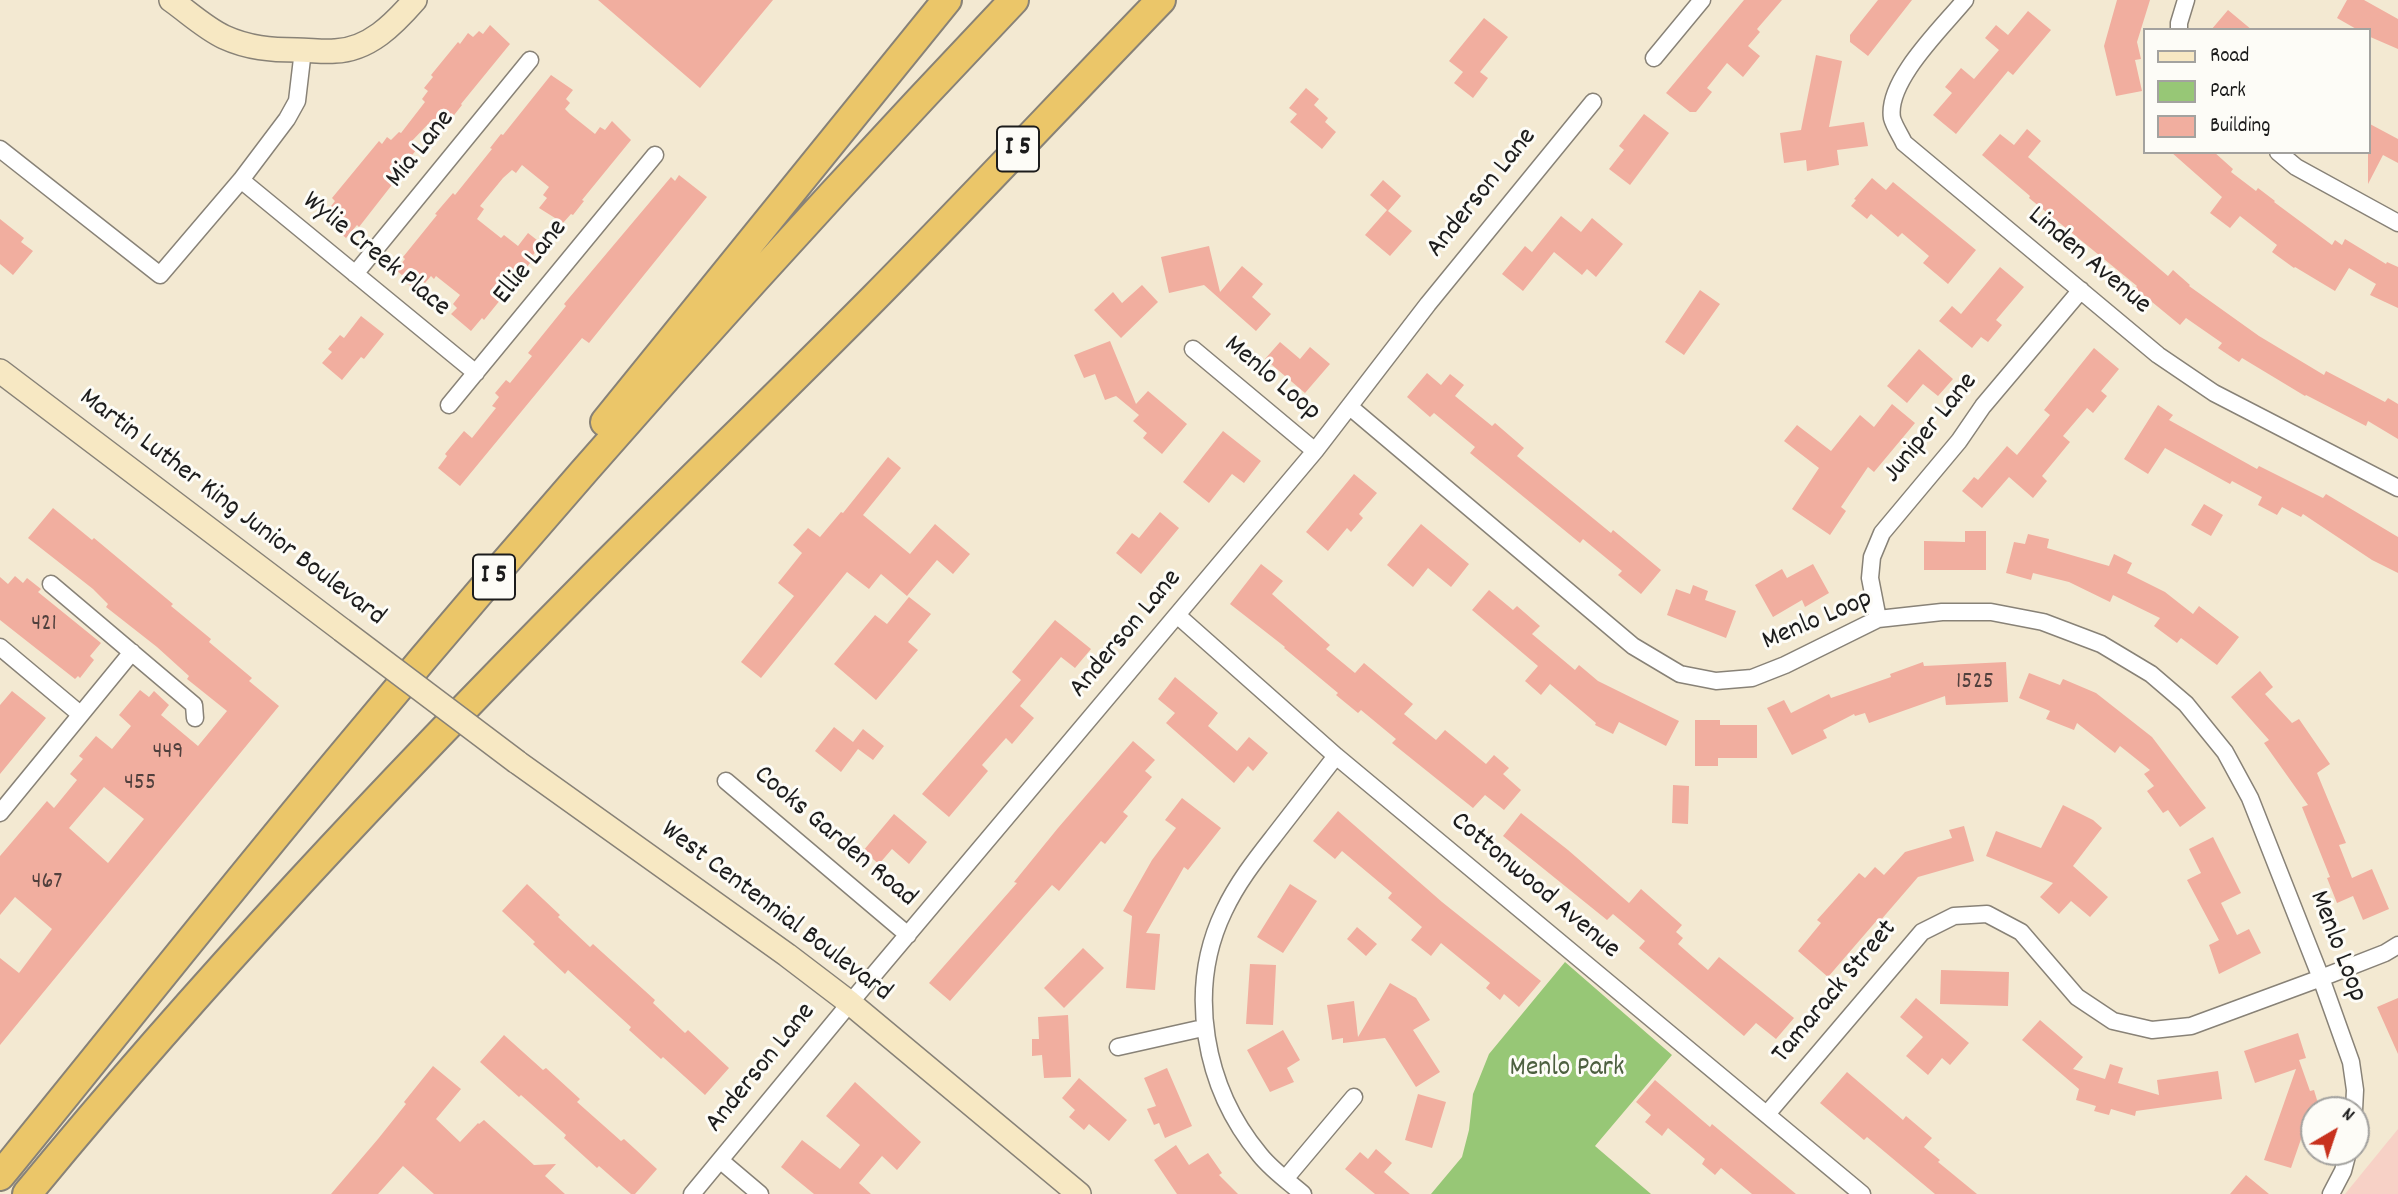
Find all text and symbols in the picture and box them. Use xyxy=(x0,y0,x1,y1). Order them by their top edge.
legend xyxy=(2142,28,2370,154)
text: Road xyxy=(2210,42,2249,72)
text: Park xyxy=(2210,77,2246,107)
street label: Mia Lane xyxy=(380,104,464,196)
text: Building xyxy=(2210,112,2270,142)
street label: Anderson Lane xyxy=(1420,122,1546,266)
road number: I 5 xyxy=(997,126,1039,172)
street label: Wylie Creek Place xyxy=(294,186,456,326)
street label: Linden Avenue xyxy=(2019,201,2157,323)
street label: Ellie Lane xyxy=(488,214,576,312)
street label: Menlo Loop xyxy=(1216,330,1326,430)
street label: Juniper Lane xyxy=(1877,367,1987,491)
street label: Martin Luther King Junior Boulevard xyxy=(71,383,391,635)
road number: I 5 xyxy=(473,554,515,600)
street label: Anderson Lane xyxy=(1064,564,1190,706)
street label: Menlo Loop xyxy=(1758,584,1878,660)
house number: 421 xyxy=(31,612,57,640)
house number: 1525 xyxy=(1956,670,1994,698)
house number: 449 xyxy=(153,740,183,768)
street label: Cooks Garden Road xyxy=(745,760,923,916)
house number: 455 xyxy=(124,771,156,799)
street label: Cottonwood Avenue xyxy=(1442,806,1626,968)
street label: West Centennial Boulevard xyxy=(653,815,897,1011)
house number: 467 xyxy=(32,870,62,898)
street label: Menlo Loop xyxy=(2299,887,2373,1007)
street label: Tamarack Street xyxy=(1766,914,1906,1072)
street label: Anderson Lane xyxy=(699,997,825,1141)
park label: Menlo Park xyxy=(1510,1053,1624,1087)
north arrow xyxy=(2300,1096,2370,1166)
text: N xyxy=(2335,1102,2359,1129)

